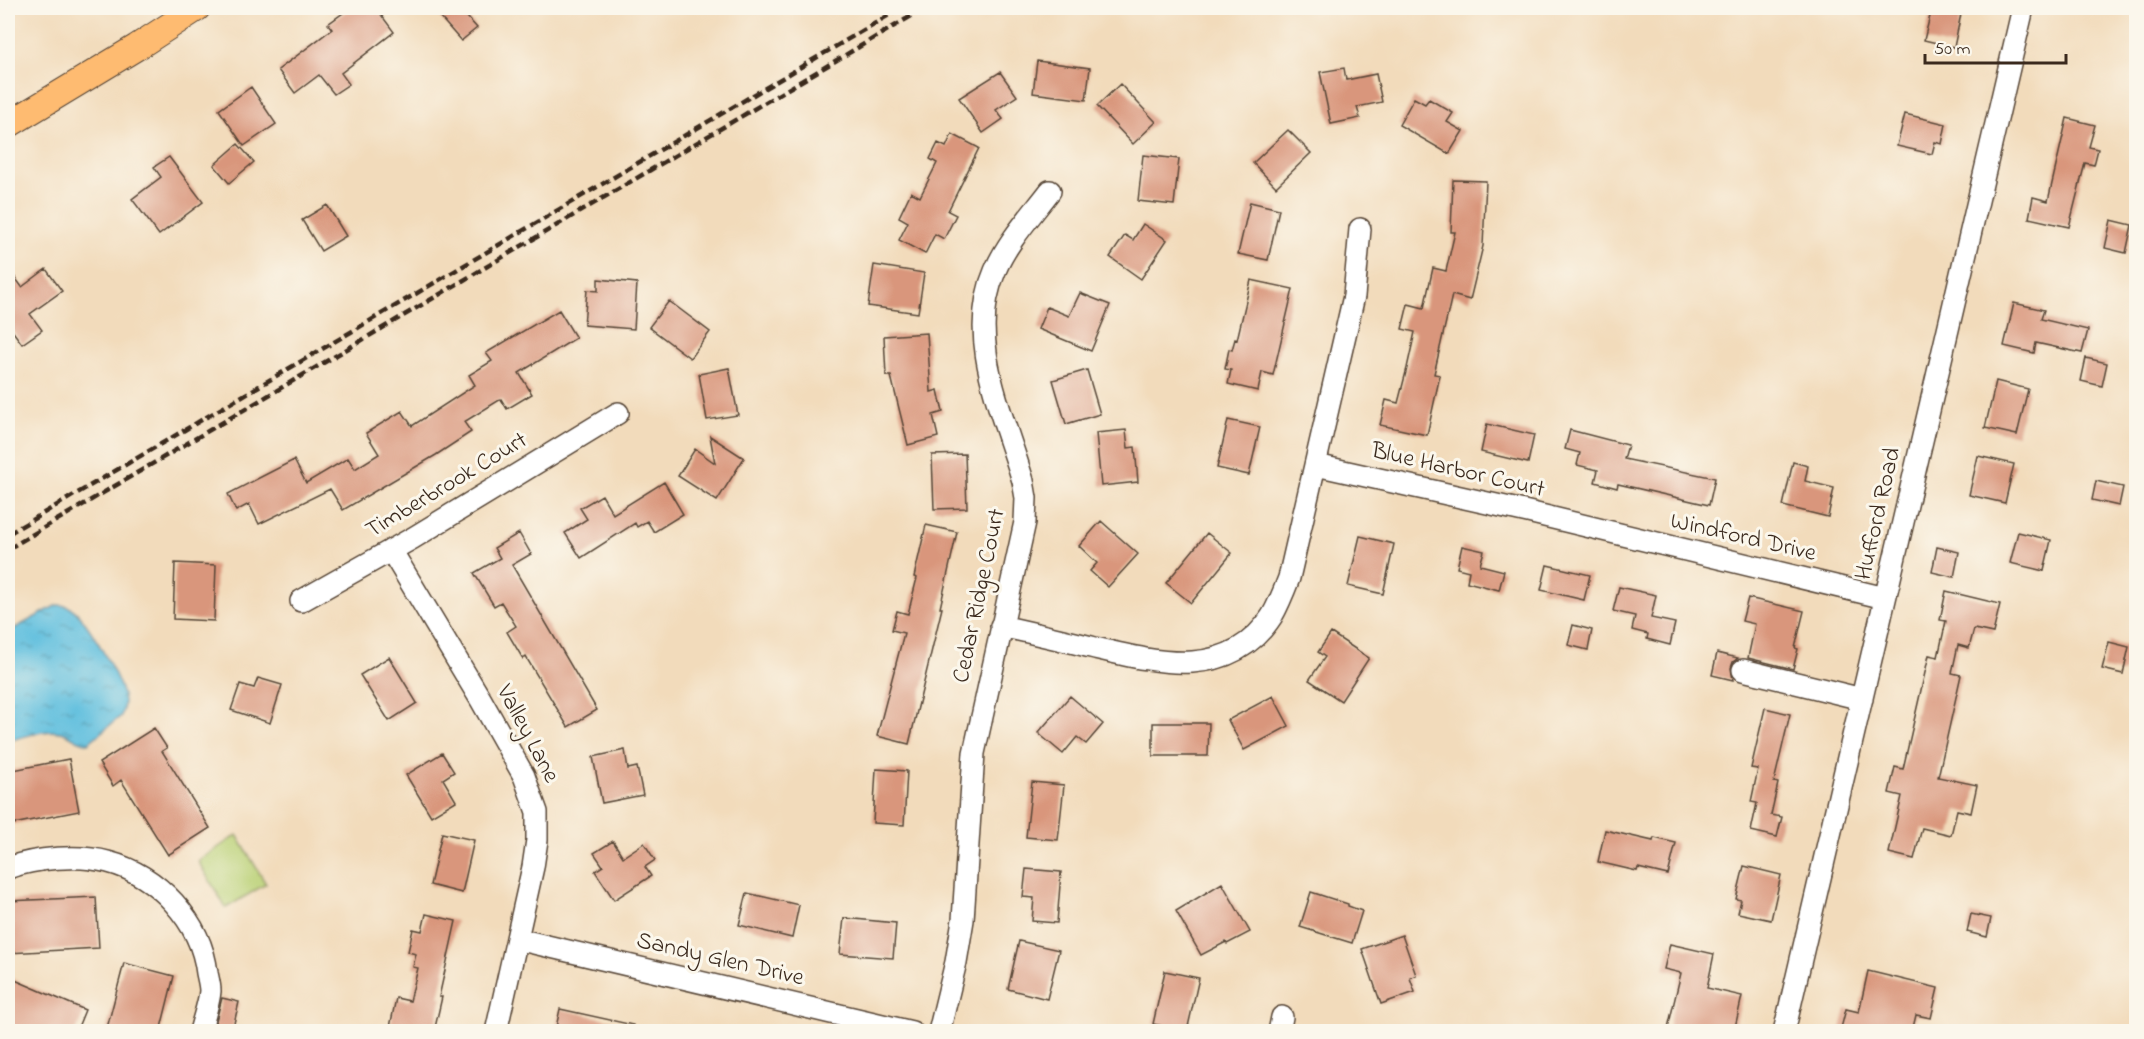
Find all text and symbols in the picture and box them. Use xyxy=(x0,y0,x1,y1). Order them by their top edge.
scale bar xyxy=(1925,27,2066,65)
text: 50 m xyxy=(1934,37,1971,63)
street label: Timberbrook Court xyxy=(359,424,535,548)
street label: Blue Harbor Court xyxy=(1367,434,1548,508)
street label: Hufford Road xyxy=(1847,444,1911,584)
street label: Windford Drive xyxy=(1667,504,1820,572)
street label: Cedar Ridge Court xyxy=(944,506,1016,686)
street label: Valley Lane xyxy=(485,678,568,790)
street label: Sandy Glen Drive xyxy=(633,924,807,997)

